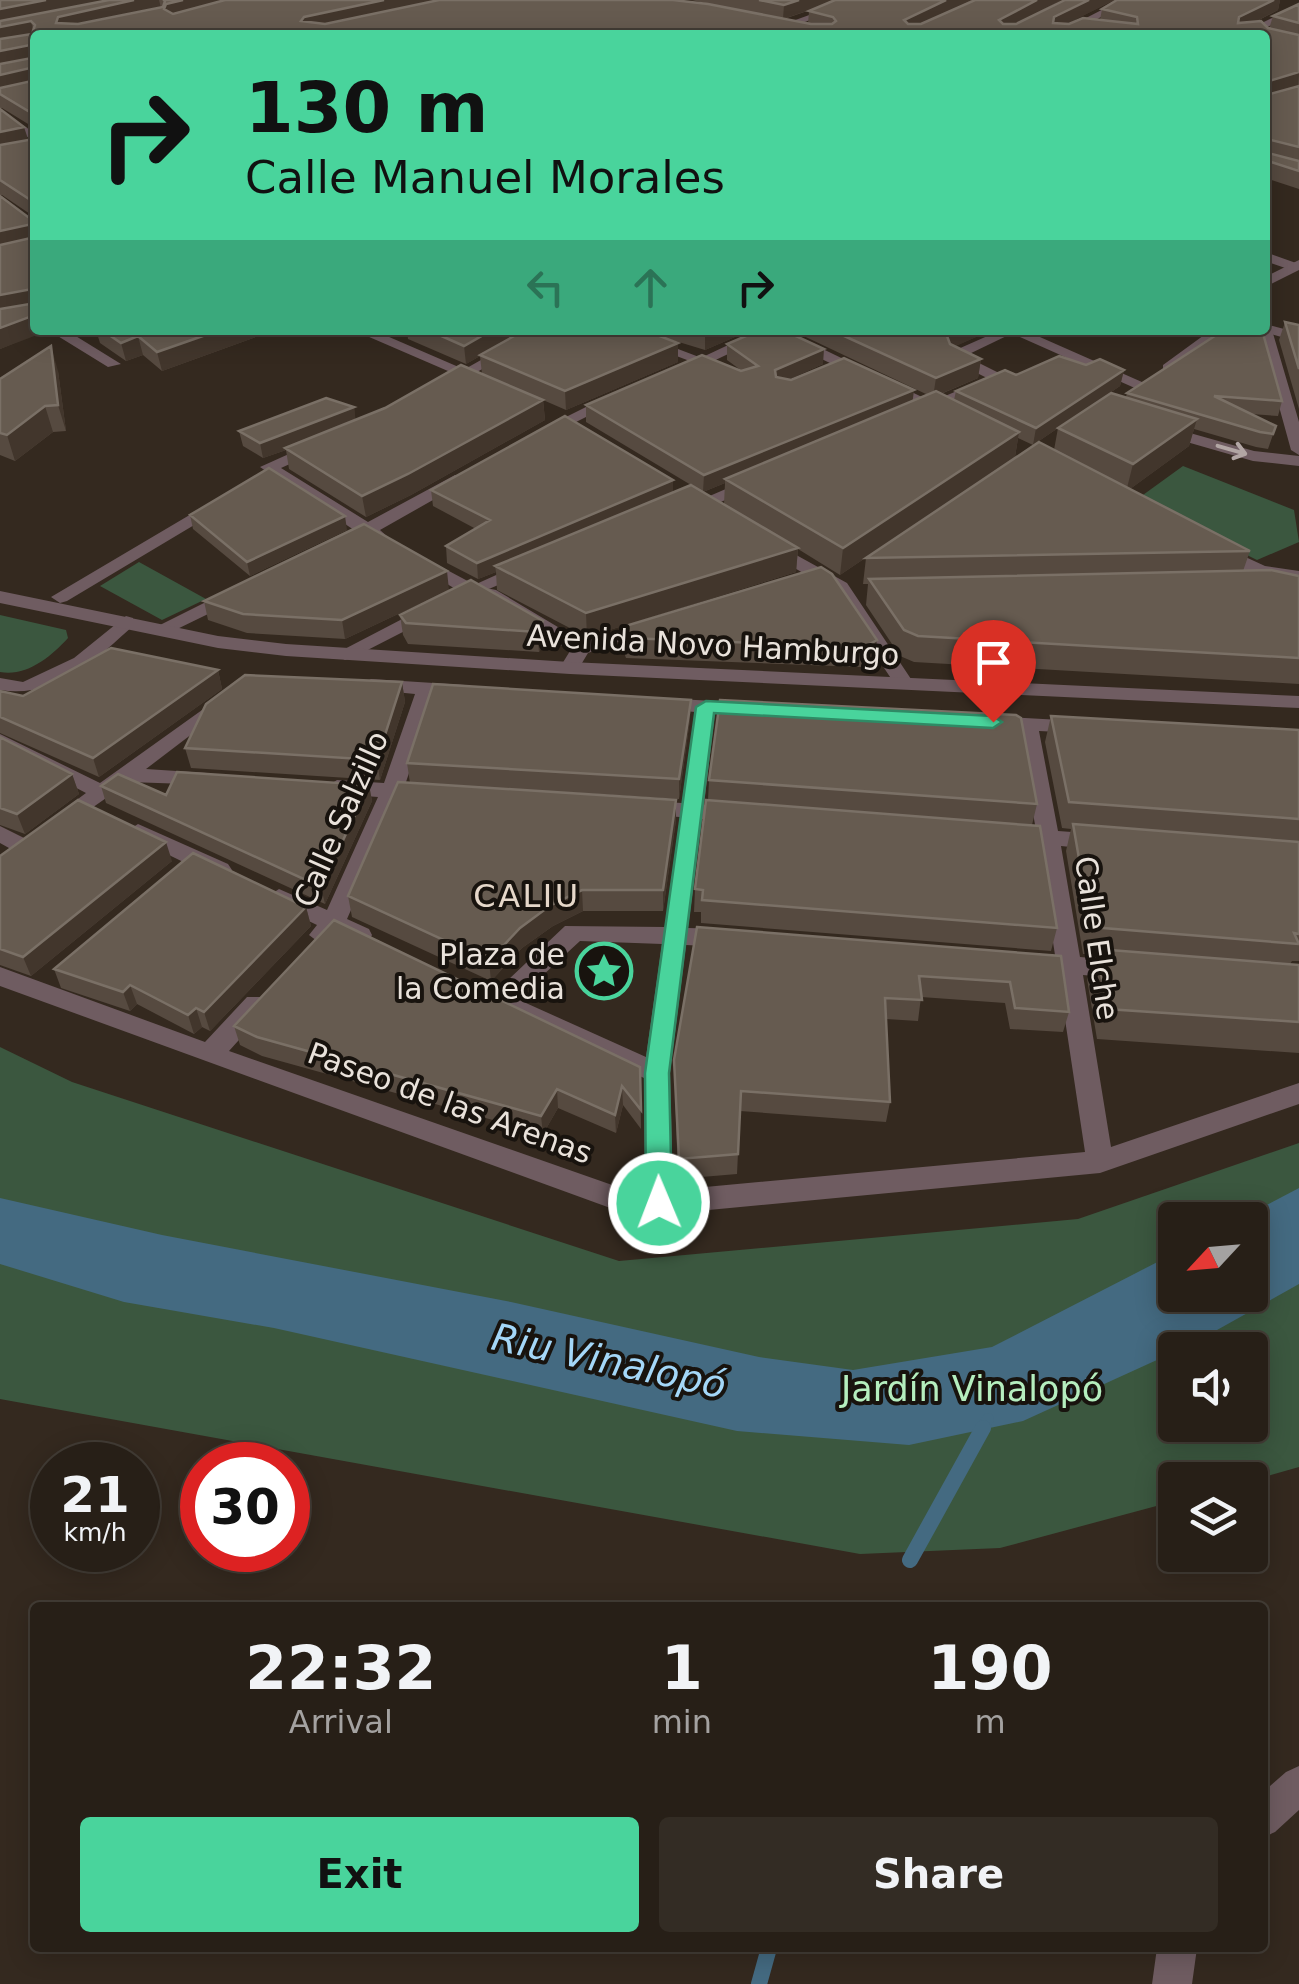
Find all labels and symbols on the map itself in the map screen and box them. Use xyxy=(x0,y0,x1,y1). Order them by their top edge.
one-way arrow xyxy=(1216,442,1247,461)
street label: Avenida Novo Hamburgo xyxy=(526,618,900,672)
pin xyxy=(951,620,1036,723)
street label: Calle Salzillo xyxy=(287,726,395,912)
street label: Calle Elche xyxy=(1068,854,1126,1022)
district label: CALIU xyxy=(473,877,581,915)
place label: Plaza de la Comedia xyxy=(396,937,565,1006)
place icon: Plaza de la Comedia xyxy=(574,941,634,1001)
street label: Paseo de las Arenas xyxy=(303,1035,597,1171)
position arrow xyxy=(607,1151,711,1255)
north arrow xyxy=(1158,1202,1268,1312)
water label: Riu Vinalopó xyxy=(488,1315,730,1407)
park label: Jardín Vinalopó xyxy=(839,1369,1103,1409)
speed limit sign: 30 xyxy=(180,1442,310,1572)

